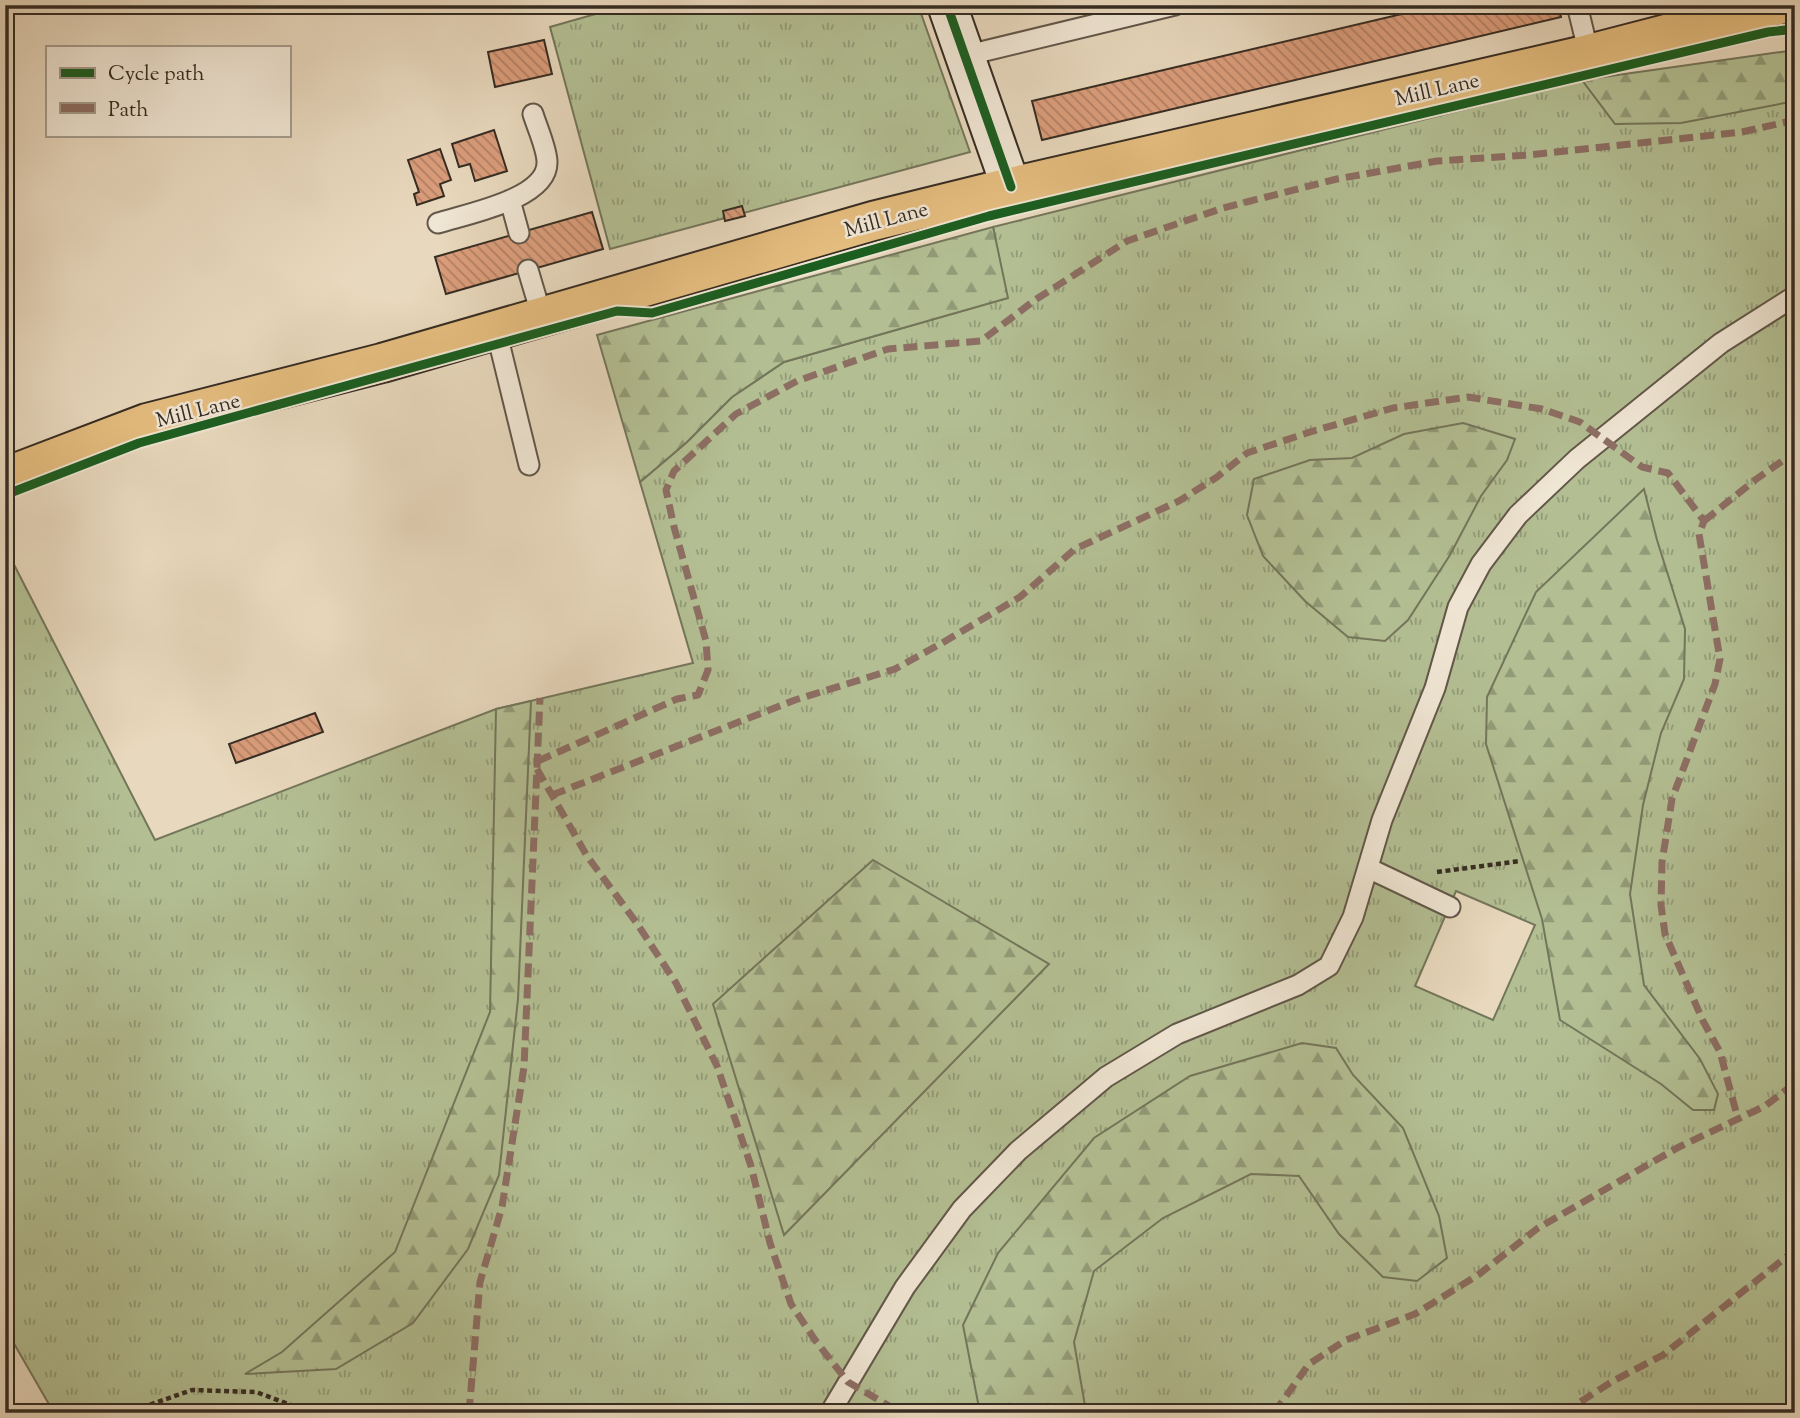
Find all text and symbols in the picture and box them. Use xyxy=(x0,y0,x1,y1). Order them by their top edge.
legend xyxy=(46,46,290,136)
text: Cycle path xyxy=(108,60,205,90)
street label: Mill Lane xyxy=(1392,67,1483,115)
text: Path xyxy=(108,96,149,126)
street label: Mill Lane xyxy=(841,195,932,247)
street label: Mill Lane xyxy=(153,387,244,437)

